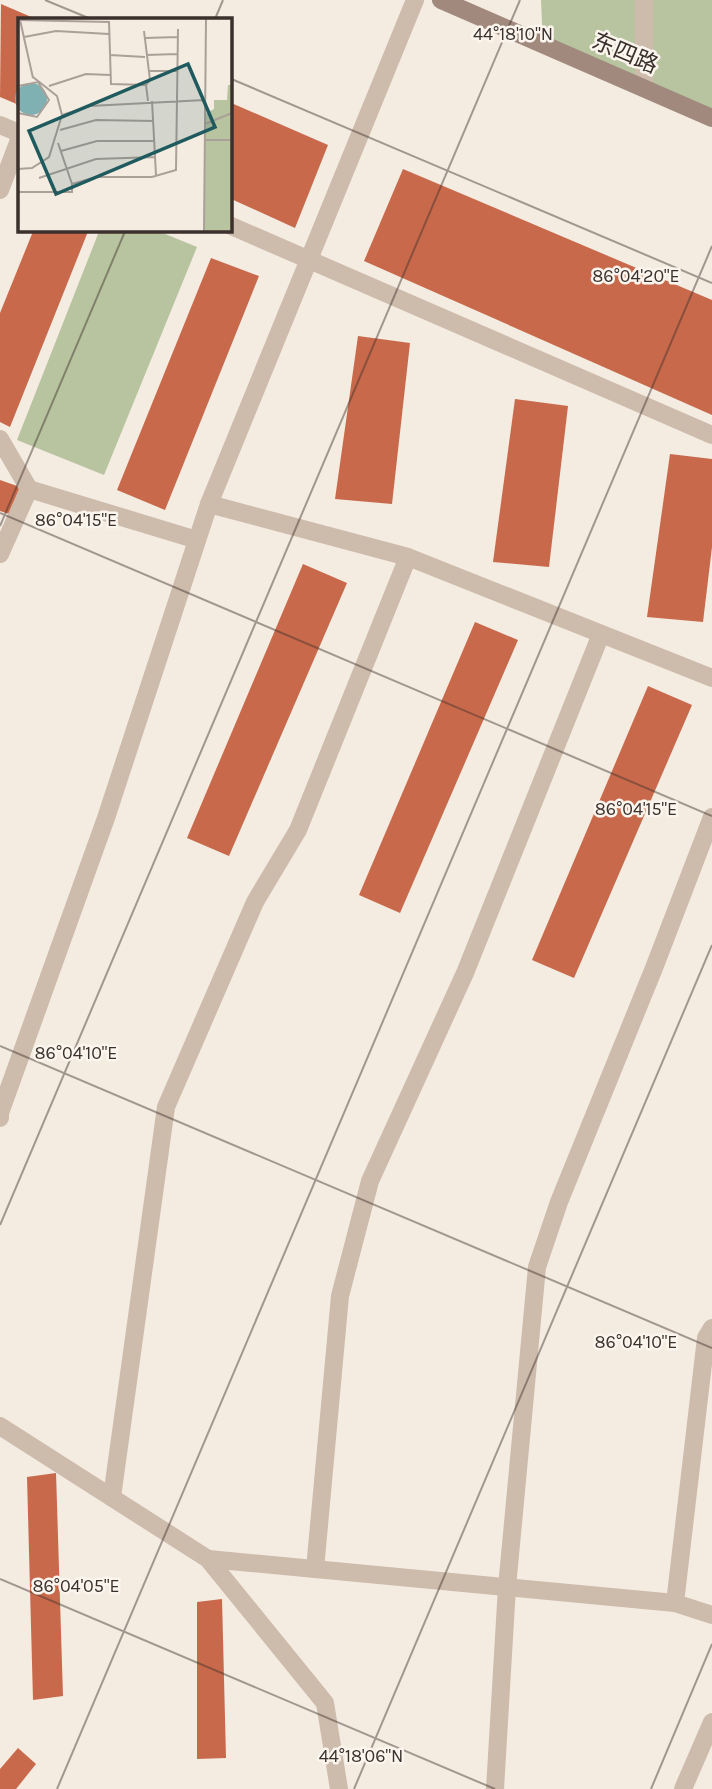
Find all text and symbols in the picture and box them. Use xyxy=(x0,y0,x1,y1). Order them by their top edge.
inset map xyxy=(18,18,231,231)
text: 44°18'10"N xyxy=(473,23,553,45)
street label: 东四路 xyxy=(588,27,662,79)
text: 86°04'20"E xyxy=(592,265,680,287)
text: 86°04'15"E xyxy=(35,509,117,531)
text: 86°04'15"E xyxy=(595,798,677,820)
text: 86°04'10"E xyxy=(35,1042,117,1064)
text: 86°04'10"E xyxy=(595,1331,677,1353)
text: 86°04'05"E xyxy=(32,1575,120,1597)
text: 44°18'06"N xyxy=(319,1745,403,1767)

